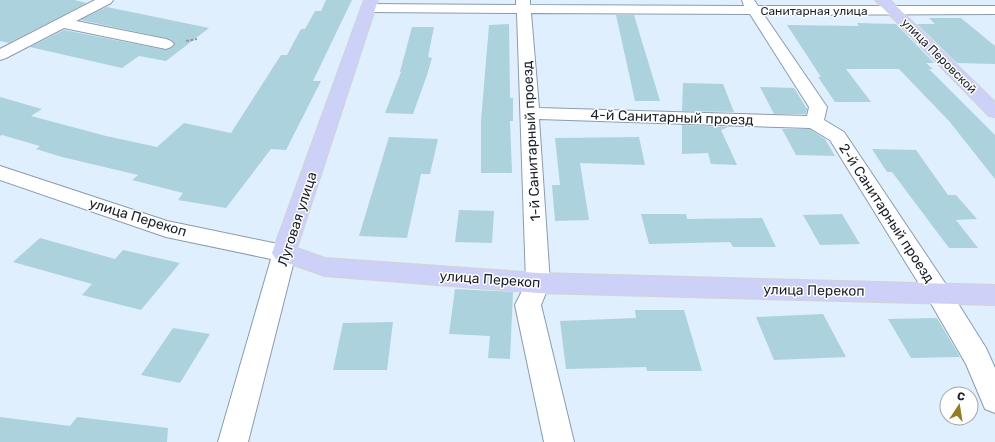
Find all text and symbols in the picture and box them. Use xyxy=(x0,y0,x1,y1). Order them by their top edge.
street label: Санитарная улица xyxy=(760,4,868,18)
street label: улица Перовской xyxy=(899,16,979,96)
street label: 1-й Санитарный проезд xyxy=(519,60,544,222)
street label: 4-й Санитарный проезд xyxy=(590,106,754,129)
street label: 2-й Санитарный проезд xyxy=(835,141,938,286)
street label: Луговая улица xyxy=(274,170,321,269)
street label: улица Перекоп xyxy=(87,195,189,240)
street label: улица Перекоп xyxy=(439,267,541,292)
street label: улица Перекоп xyxy=(763,281,865,300)
north arrow xyxy=(939,386,979,426)
text: С xyxy=(956,390,966,404)

